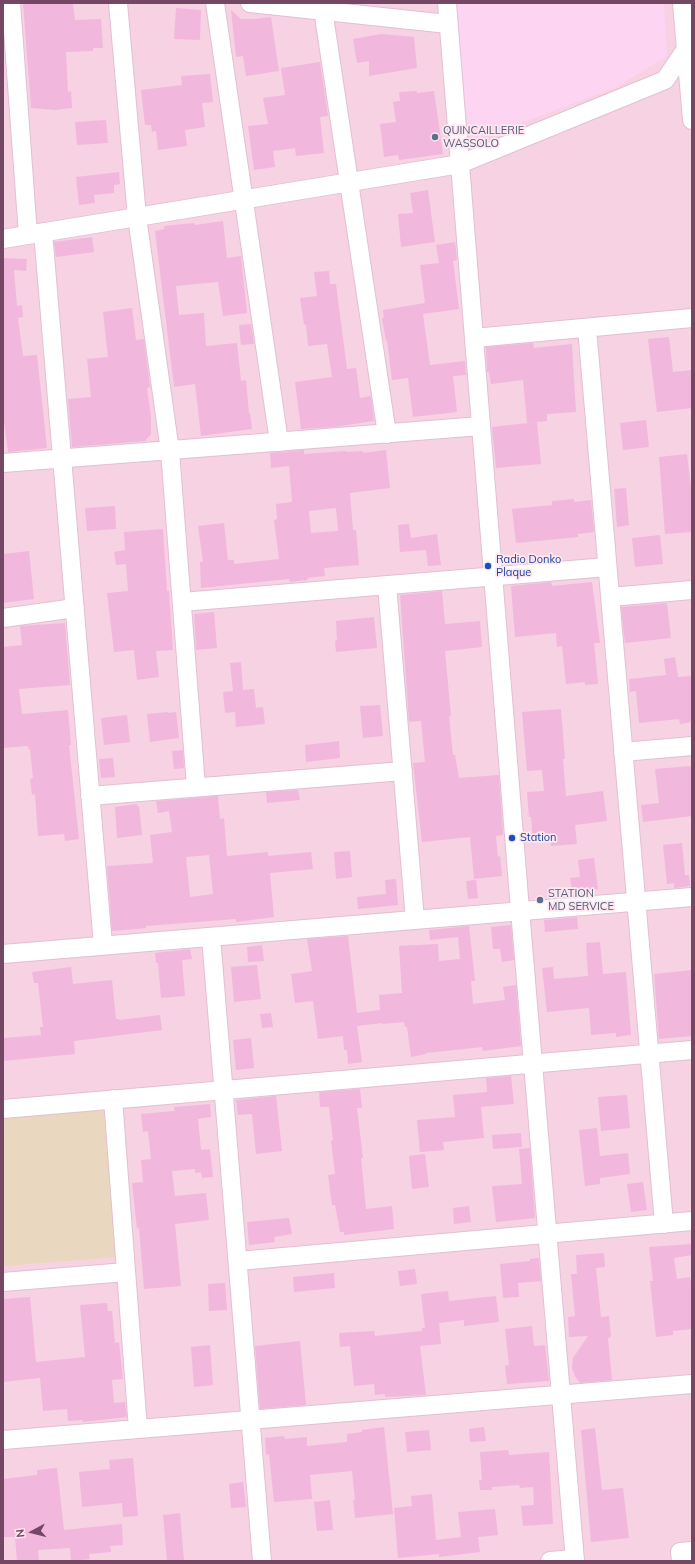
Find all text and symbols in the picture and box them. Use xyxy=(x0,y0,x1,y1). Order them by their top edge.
place label: QUINCAILLERIE WASSOLO xyxy=(443,124,524,150)
marker: QUINCAILLERIE WASSOLO xyxy=(430,132,440,142)
place label: Radio Donko Plaque xyxy=(496,553,561,579)
marker: Radio Donko Plaque xyxy=(483,561,493,571)
place label: Station xyxy=(520,831,556,845)
marker: Station xyxy=(507,833,517,843)
place label: STATION MD SERVICE xyxy=(548,887,614,913)
marker: STATION MD SERVICE xyxy=(535,895,545,905)
north arrow xyxy=(12,1512,52,1552)
text: N xyxy=(13,1528,28,1538)

